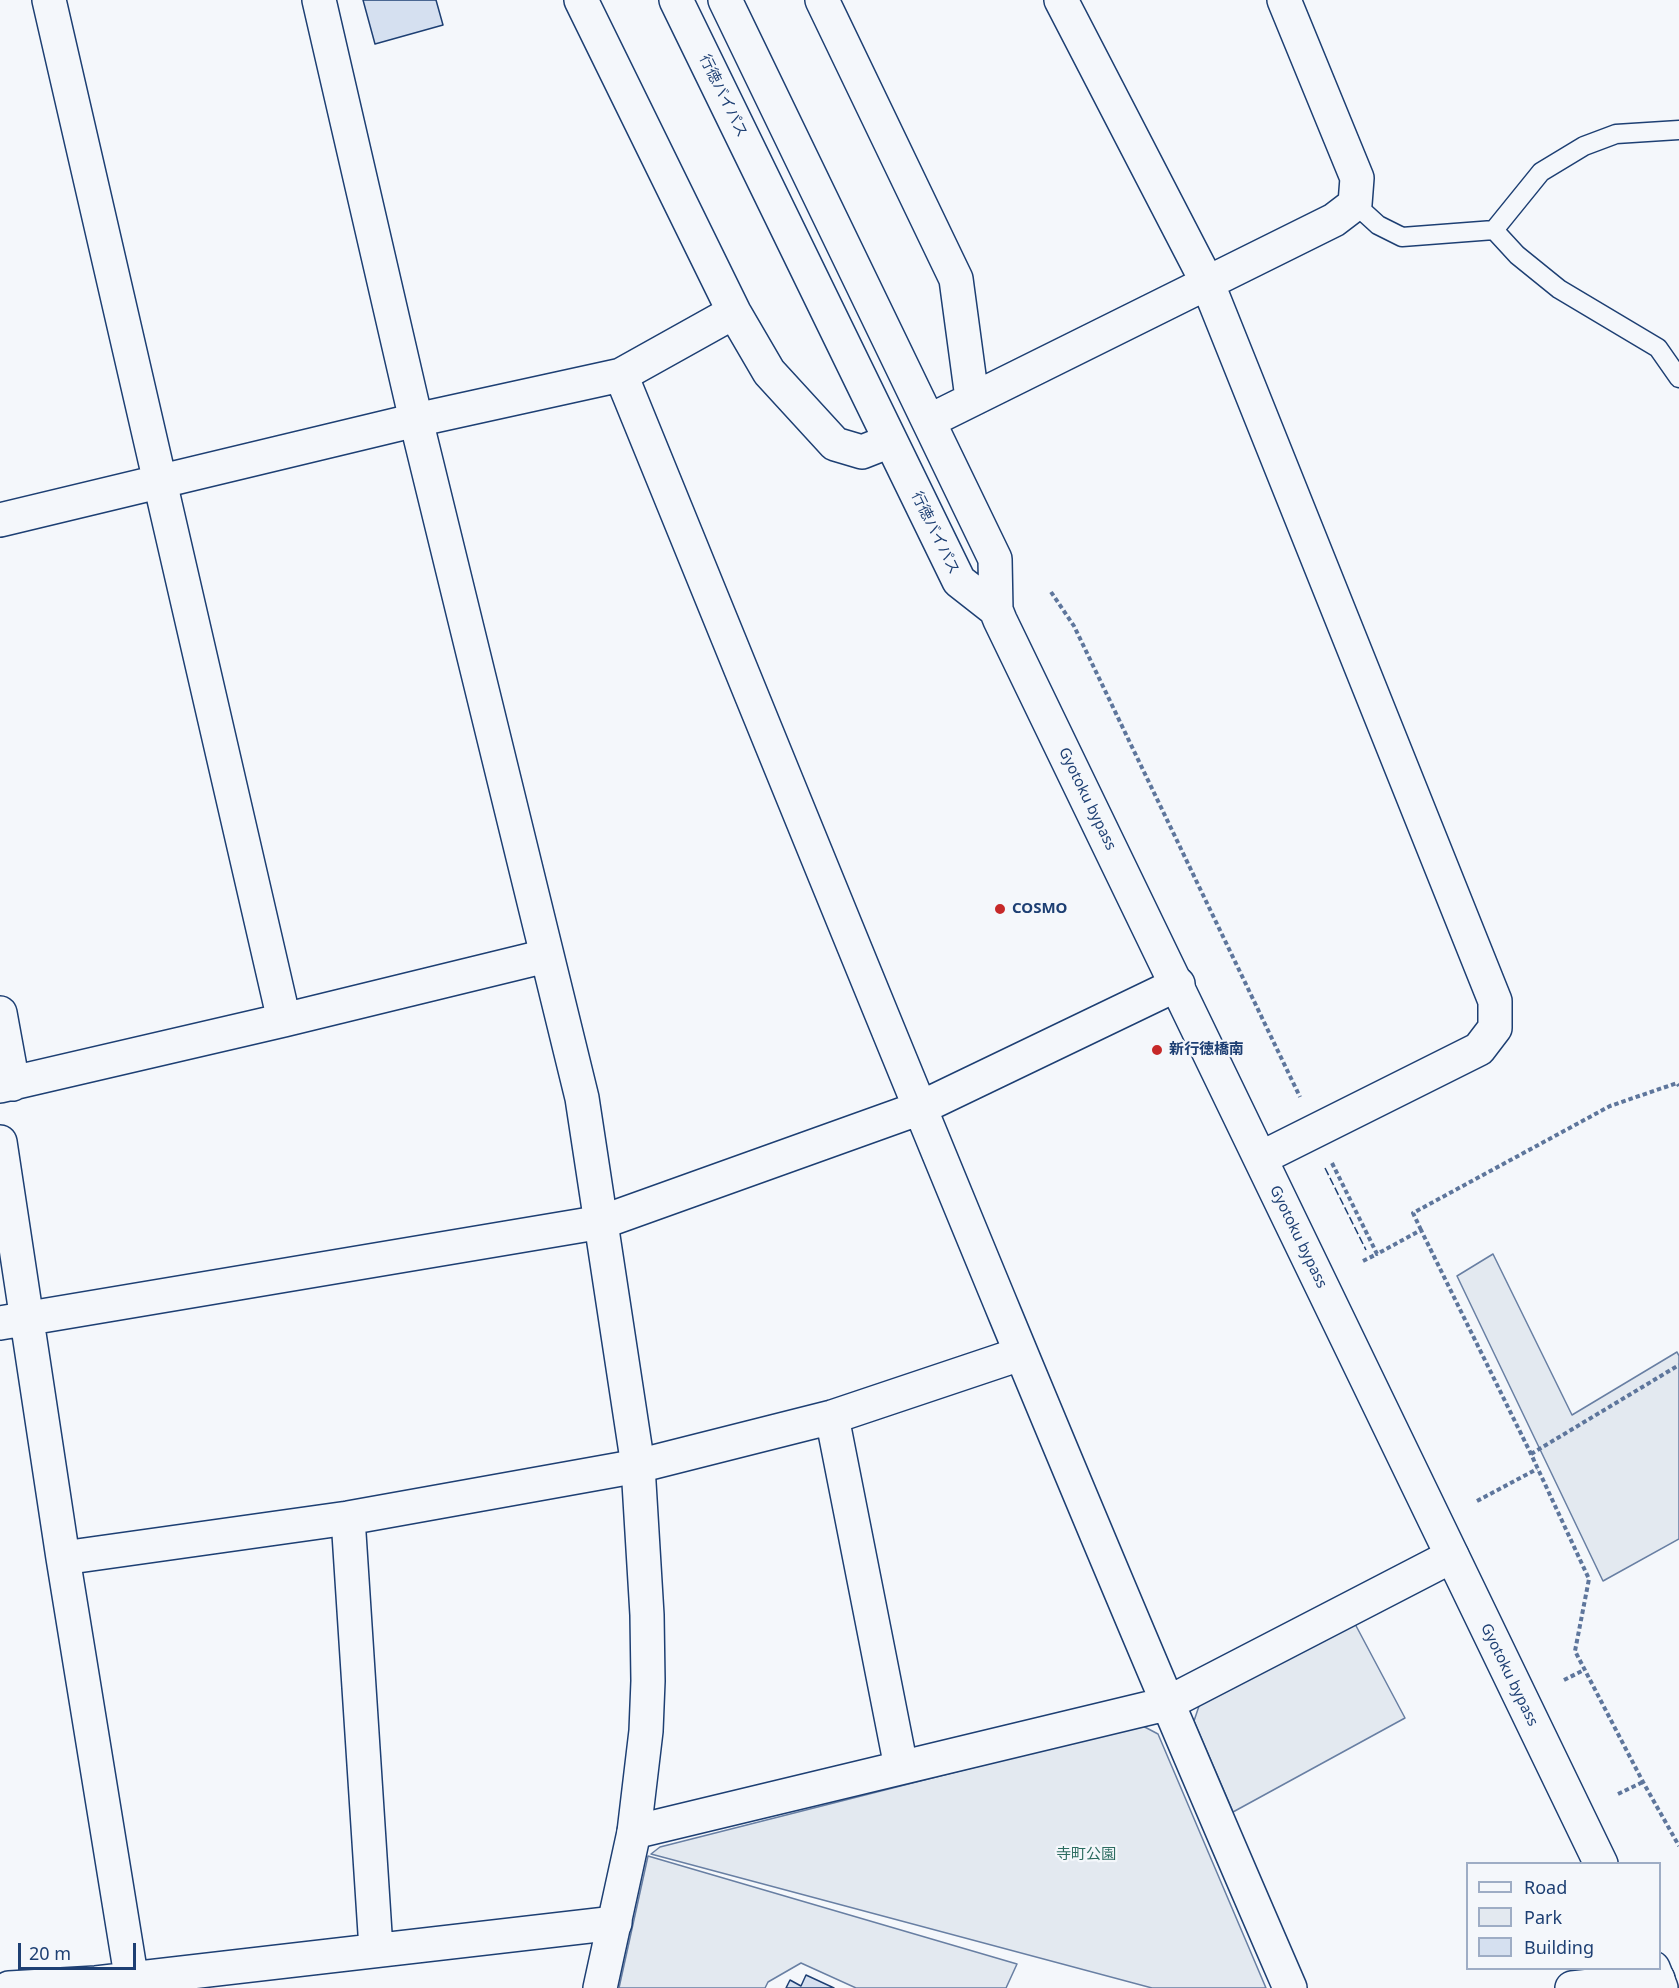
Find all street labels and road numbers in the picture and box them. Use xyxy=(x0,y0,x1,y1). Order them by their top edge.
street label: 行徳バイパス xyxy=(695,52,751,140)
street label: 行徳バイパス xyxy=(907,489,963,577)
street label: Gyotoku bypass xyxy=(1054,745,1120,853)
street label: Gyotoku bypass xyxy=(1265,1183,1331,1291)
street label: Gyotoku bypass xyxy=(1476,1621,1542,1729)

